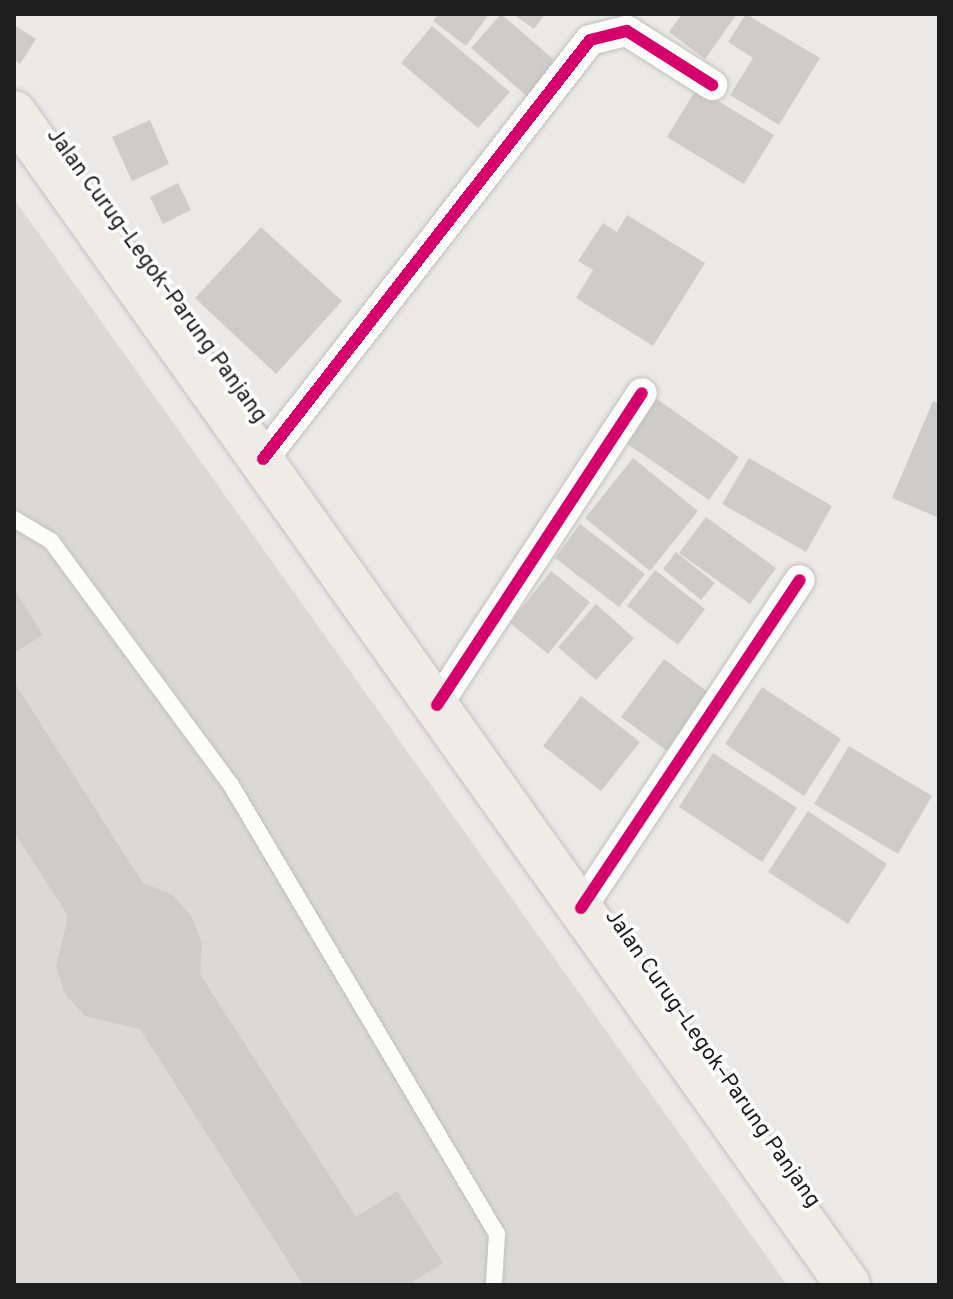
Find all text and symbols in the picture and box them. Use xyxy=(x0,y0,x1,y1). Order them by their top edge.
street label: Jalan Curug–Legok–Parung Panjang xyxy=(40,123,272,429)
street label: Jalan Curug–Legok–Parung Panjang xyxy=(599,905,825,1213)

